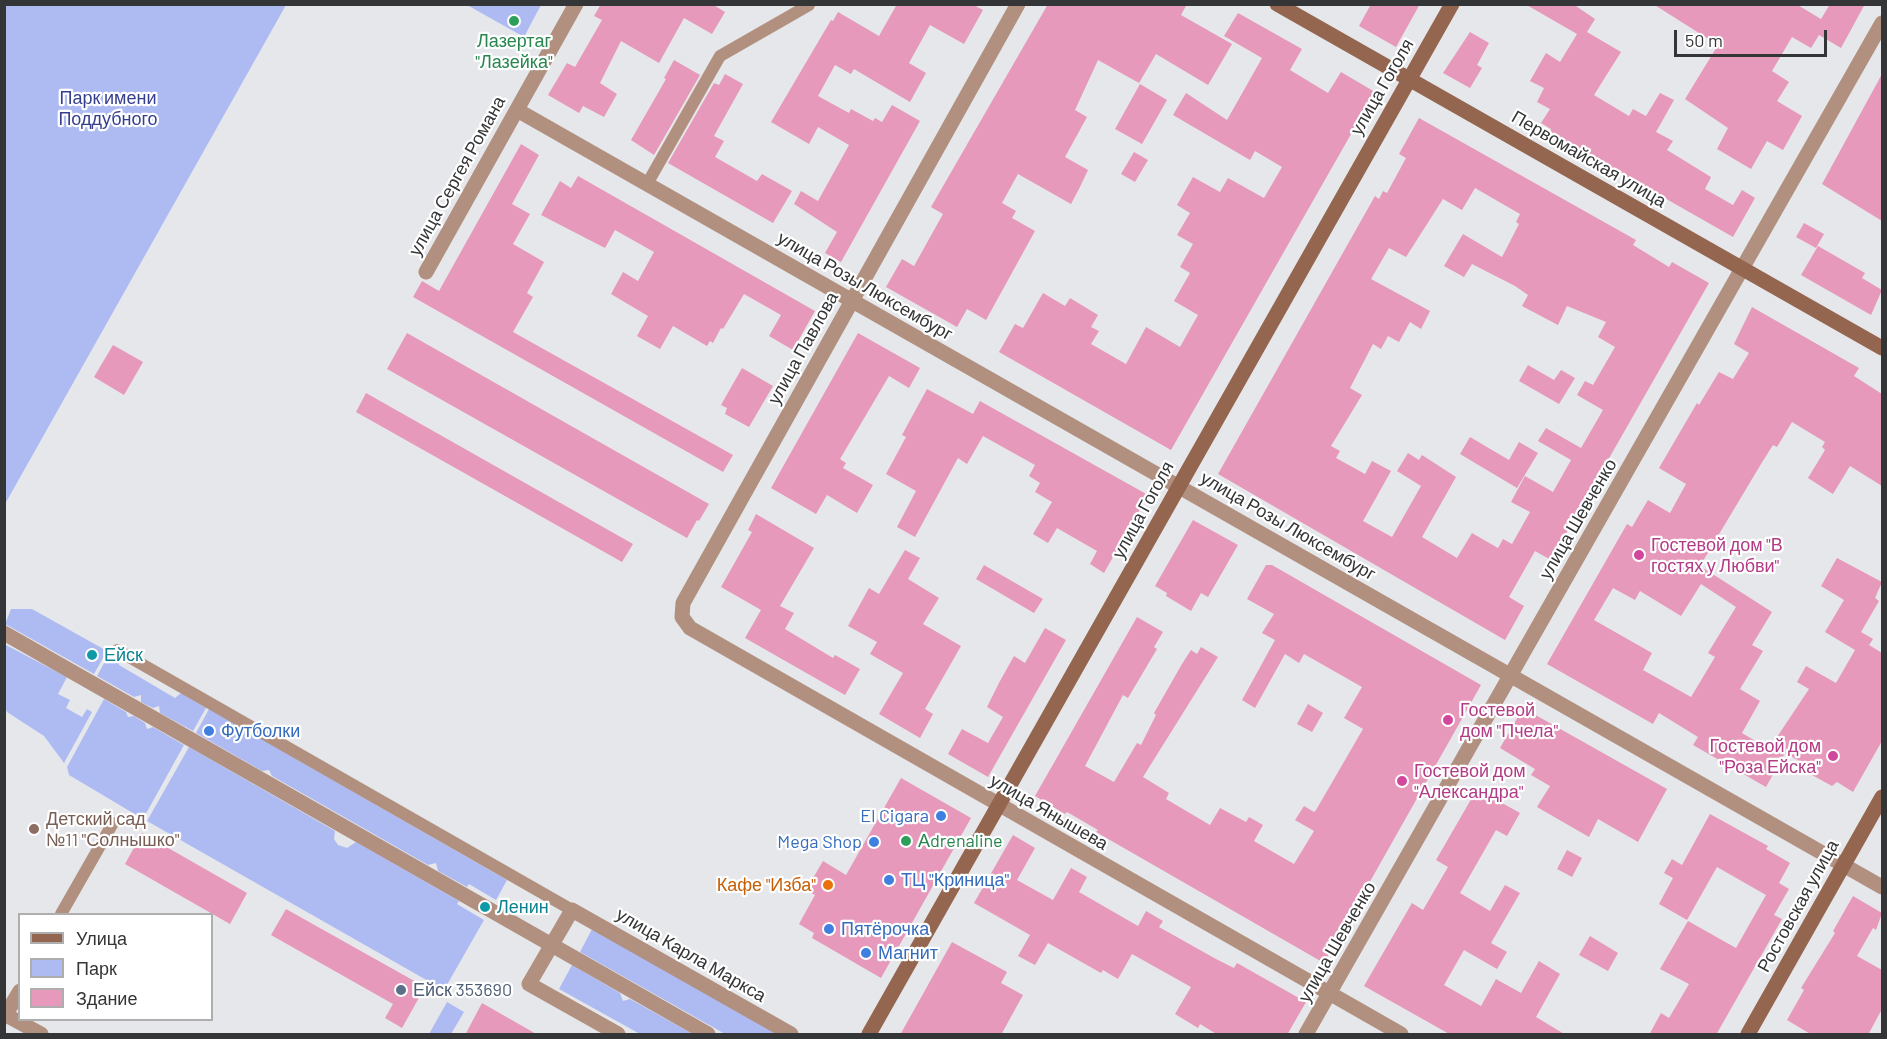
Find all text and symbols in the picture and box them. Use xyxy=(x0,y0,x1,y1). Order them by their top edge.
marker: Лазертаг "Лазейка" xyxy=(507,14,521,28)
scale bar xyxy=(1677,18,1830,56)
text: 50 m xyxy=(1685,29,1723,51)
place label: Лазертаг "Лазейка" xyxy=(475,30,553,72)
street label: улица Гоголя xyxy=(1346,35,1418,139)
park label: Парк имени Поддубного xyxy=(58,87,158,130)
street label: улица Сергея Романа xyxy=(404,92,510,260)
street label: Первомайская улица xyxy=(1508,106,1670,212)
street label: улица Розы Люксембург xyxy=(774,227,956,345)
street label: улица Павлова xyxy=(763,288,843,408)
street label: улица Шевченко xyxy=(1535,455,1621,583)
street label: улица Гоголя xyxy=(1107,458,1179,562)
street label: улица Розы Люксембург xyxy=(1197,467,1379,585)
place label: Гостевой дом "В гостях у Любви" xyxy=(1651,534,1783,576)
marker: Гостевой дом "В гостях у Любви" xyxy=(1632,548,1646,562)
place label: Ейск xyxy=(104,644,143,666)
marker: Ейск xyxy=(85,648,99,662)
place label: Гостевой дом "Пчела" xyxy=(1460,699,1558,742)
marker: Гостевой дом "Пчела" xyxy=(1441,713,1455,727)
place label: Футболки xyxy=(221,720,300,742)
marker: Футболки xyxy=(202,724,216,738)
place label: Гостевой дом "Роза Ейска" xyxy=(1709,735,1821,777)
marker: Гостевой дом "Роза Ейска" xyxy=(1826,749,1840,763)
place label: Гостевой дом "Александра" xyxy=(1414,760,1526,802)
street label: улица Янышева xyxy=(986,769,1112,855)
marker: Гостевой дом "Александра" xyxy=(1395,774,1409,788)
place label: El Cigara xyxy=(860,805,929,827)
place label: Детский сад №11 "Солнышко" xyxy=(46,808,180,850)
marker: El Cigara xyxy=(934,809,948,823)
marker: Детский сад №11 "Солнышко" xyxy=(27,822,41,836)
place label: Аdrenaline xyxy=(918,830,1003,852)
place label: Mega Shop xyxy=(777,831,862,853)
marker: Аdrenaline xyxy=(899,834,913,848)
marker: Mega Shop xyxy=(867,835,881,849)
street label: Ростовская улица xyxy=(1753,836,1843,976)
place label: ТЦ "Криница" xyxy=(901,869,1009,891)
marker: ТЦ "Криница" xyxy=(882,873,896,887)
place label: Кафе "Изба" xyxy=(717,874,816,896)
marker: Кафе "Изба" xyxy=(821,878,835,892)
street label: улица Шевченко xyxy=(1294,878,1380,1006)
place label: Ленин xyxy=(497,896,549,918)
marker: Ленин xyxy=(478,900,492,914)
street label: улица Карла Маркса xyxy=(612,903,770,1007)
legend xyxy=(18,913,213,1021)
place label: Пятёрочка xyxy=(841,918,929,940)
marker: Пятёрочка xyxy=(822,922,836,936)
text: Улица xyxy=(76,927,127,949)
place label: Магнит xyxy=(878,942,938,964)
marker: Магнит xyxy=(859,946,873,960)
text: Парк xyxy=(76,957,117,979)
place label: Ейск 353690 xyxy=(413,979,512,1001)
marker: Ейск 353690 xyxy=(394,983,408,997)
text: Здание xyxy=(76,987,137,1009)

